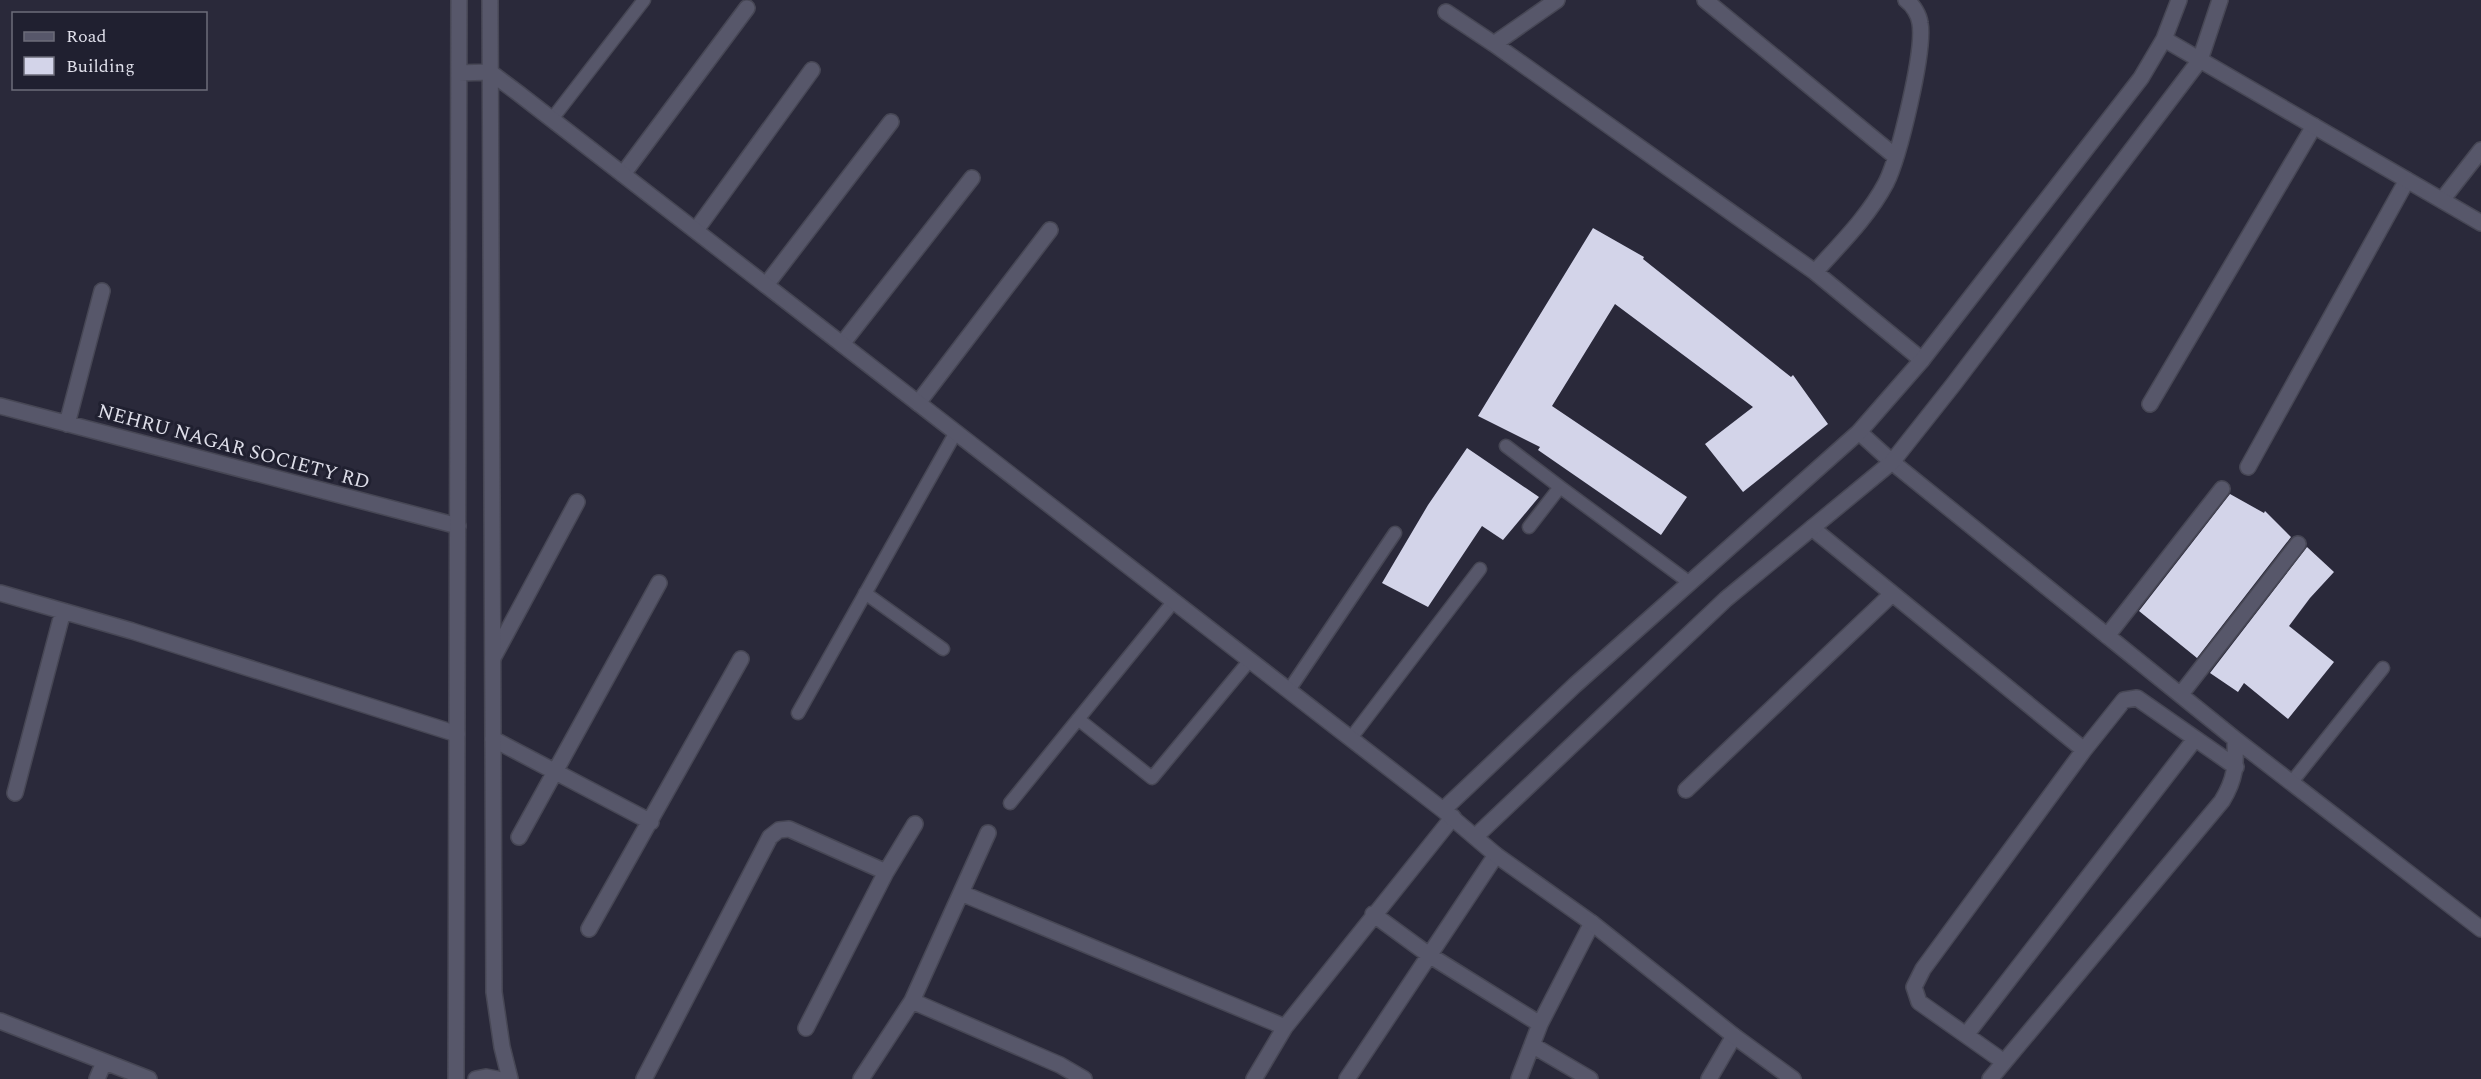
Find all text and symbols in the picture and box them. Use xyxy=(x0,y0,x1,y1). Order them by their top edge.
legend xyxy=(12,12,207,90)
text: Road xyxy=(66,23,107,50)
text: Building xyxy=(66,53,135,80)
street label: NEHRU NAGAR SOCIETY RD xyxy=(94,396,373,498)

